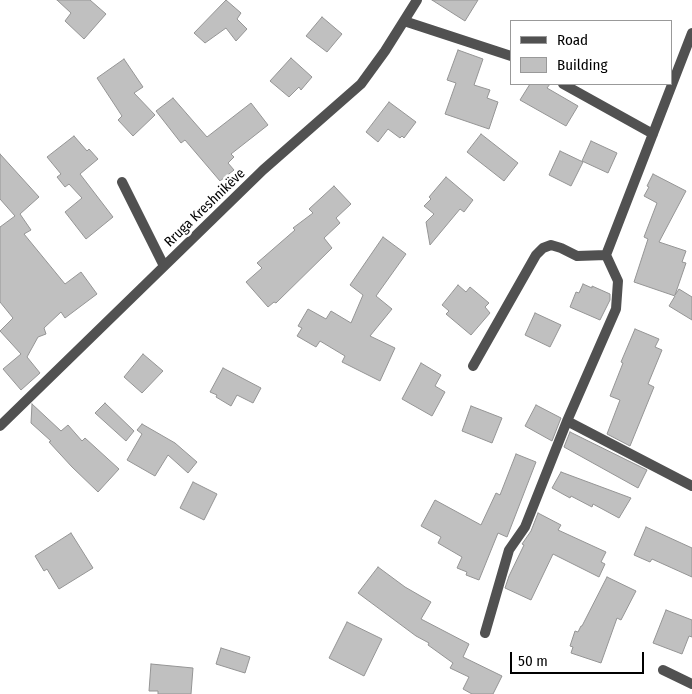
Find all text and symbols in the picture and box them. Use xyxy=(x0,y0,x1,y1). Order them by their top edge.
legend xyxy=(510,20,672,85)
text: Road xyxy=(557,31,588,49)
text: Building xyxy=(557,56,608,74)
street label: Rruga Kreshnikëve xyxy=(161,165,249,251)
scale bar xyxy=(512,642,646,674)
text: 50 m xyxy=(518,652,548,670)

